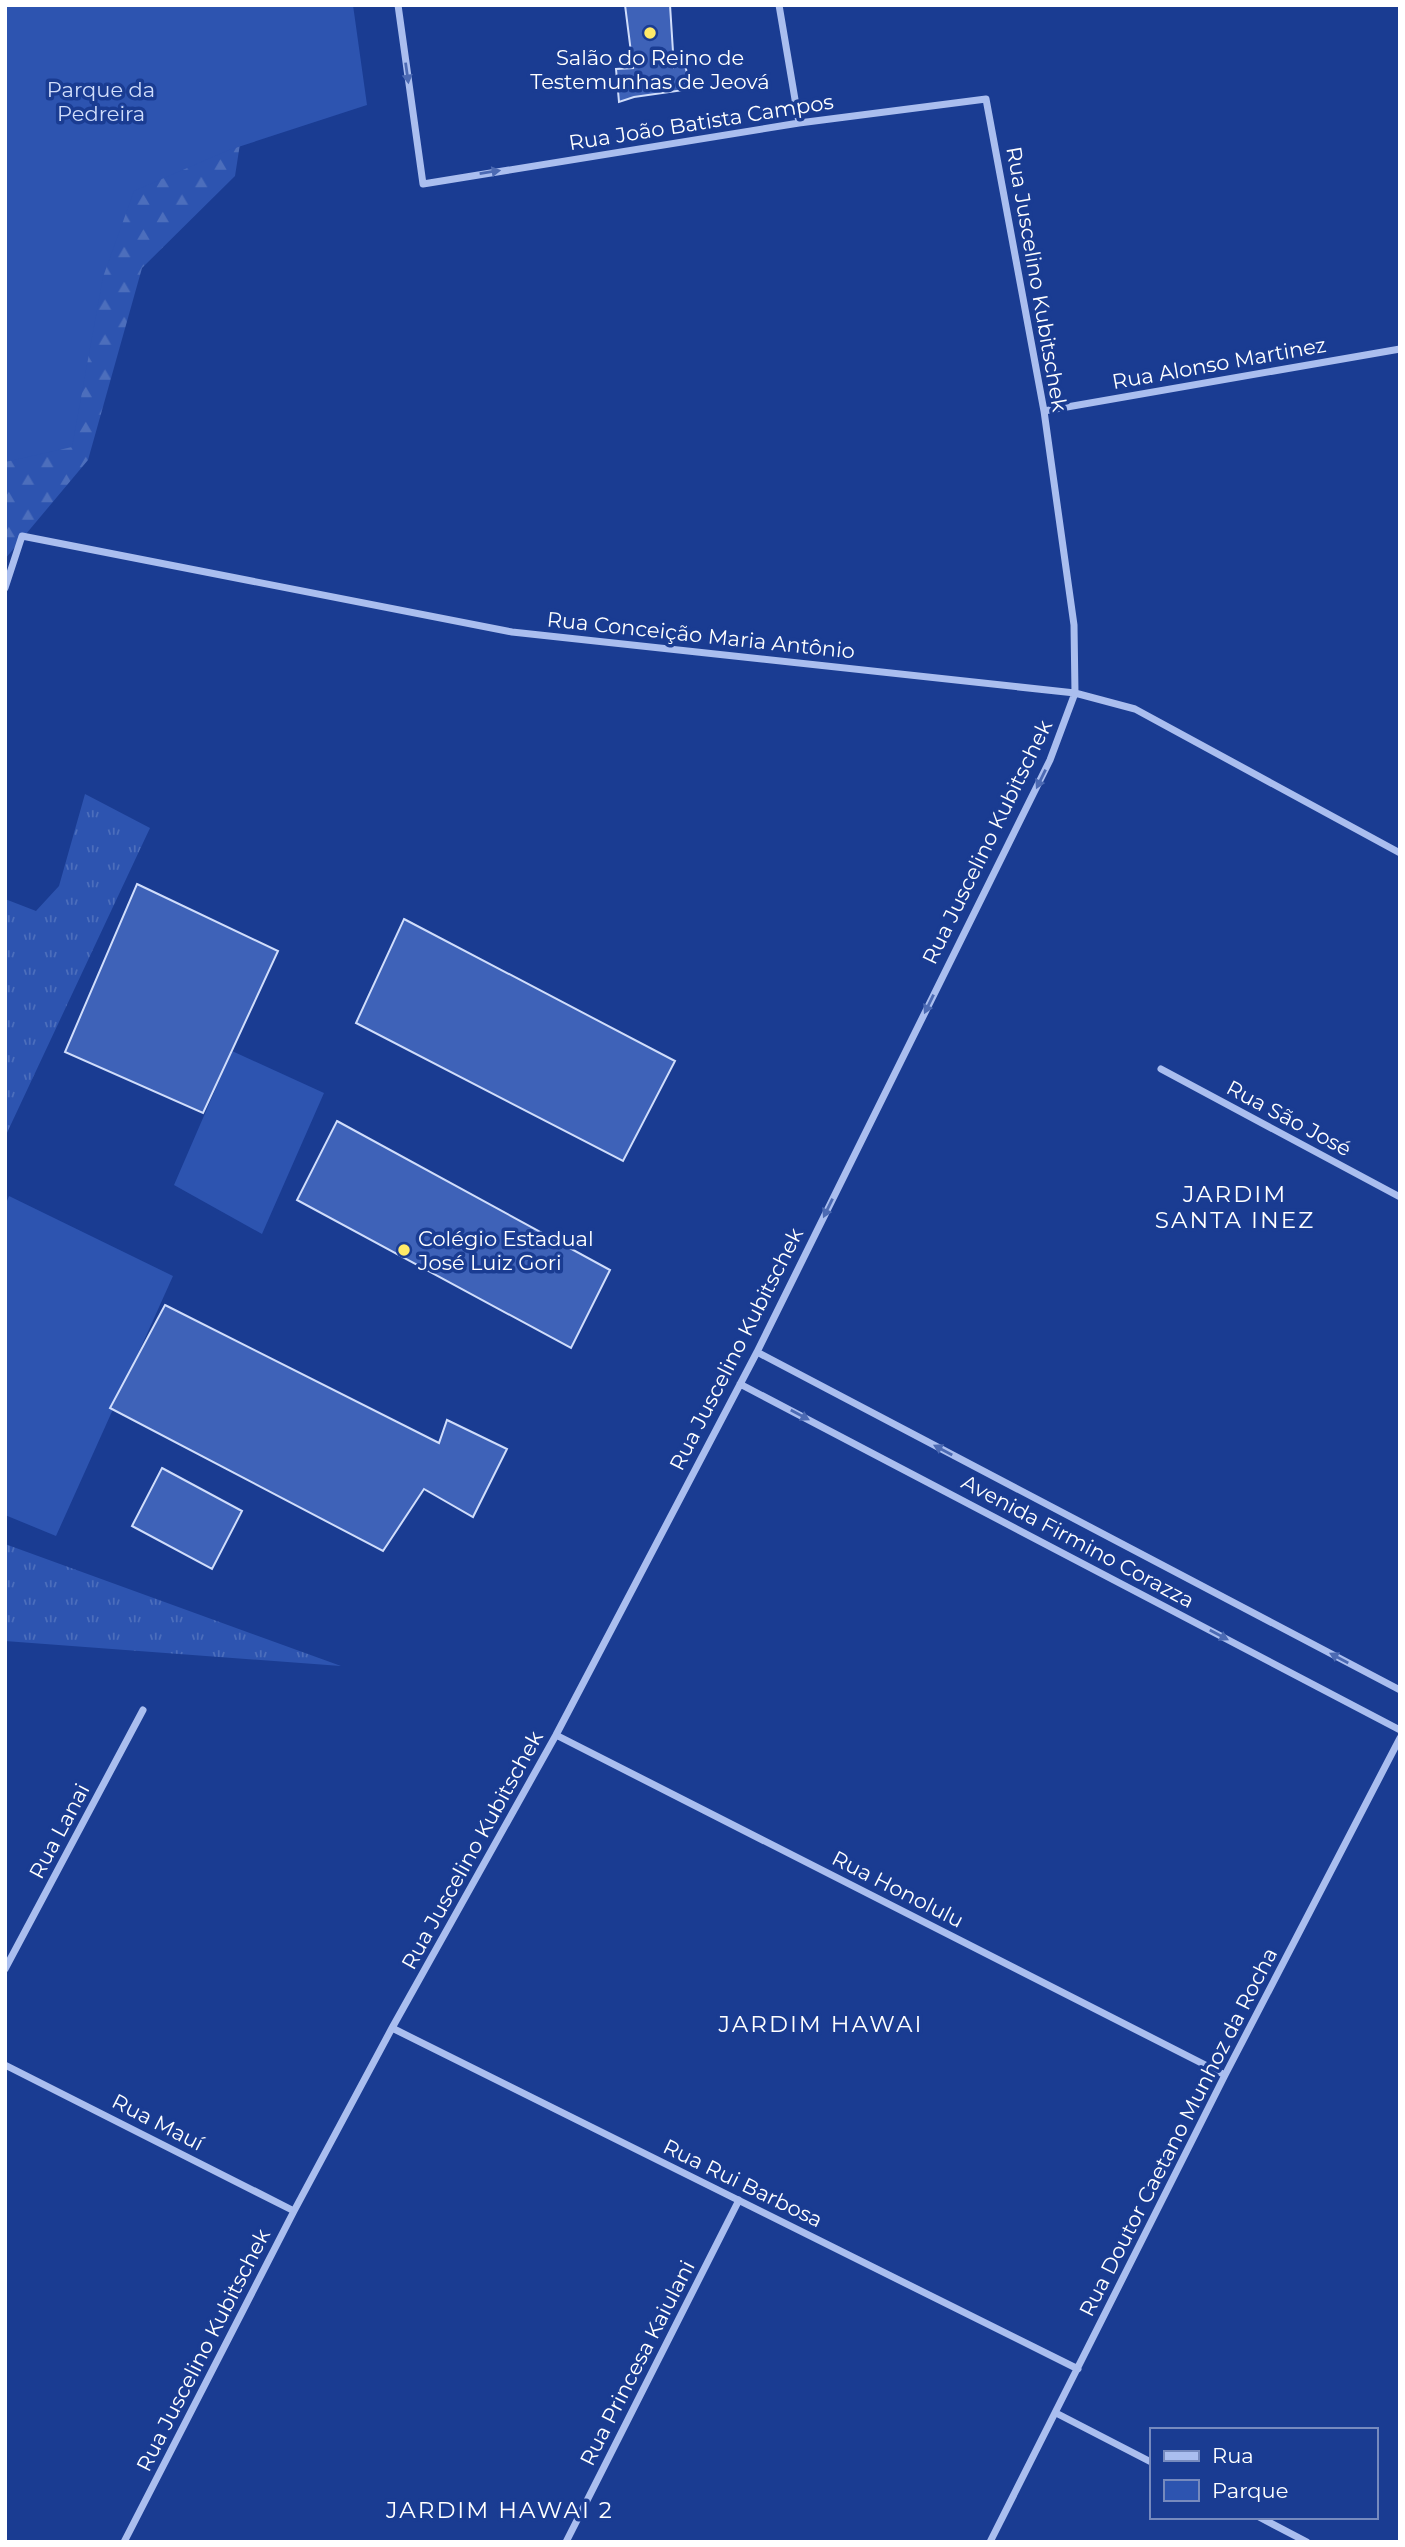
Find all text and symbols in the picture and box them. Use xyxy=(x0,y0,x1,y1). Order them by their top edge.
marker: Salão do Reino de Testemunhas de Jeová xyxy=(642,25,658,41)
place label: Salão do Reino de Testemunhas de Jeová xyxy=(530,45,770,94)
one-way arrow xyxy=(402,62,413,84)
park label: Parque da Pedreira xyxy=(47,77,155,126)
street label: Rua João Batista Campos xyxy=(567,89,835,155)
street label: Rua Juscelino Kubitschek xyxy=(1001,144,1073,414)
one-way arrow xyxy=(479,167,501,178)
street label: Rua Alonso Martinez xyxy=(1110,332,1328,394)
street label: Rua Conceição Maria Antônio xyxy=(546,606,856,664)
street label: Rua Juscelino Kubitschek xyxy=(917,715,1057,968)
one-way arrow xyxy=(1035,769,1046,789)
one-way arrow xyxy=(923,994,934,1014)
street label: Rua São José xyxy=(1222,1075,1356,1161)
district label: JARDIM SANTA INEZ xyxy=(1155,1180,1315,1234)
one-way arrow xyxy=(822,1198,833,1218)
street label: Rua Juscelino Kubitschek xyxy=(664,1223,808,1474)
place label: Colégio Estadual José Luiz Gori xyxy=(417,1226,594,1275)
marker: Colégio Estadual José Luiz Gori xyxy=(396,1242,412,1258)
one-way arrow xyxy=(791,1409,811,1421)
one-way arrow xyxy=(933,1444,952,1456)
street label: Avenida Firmino Corazza xyxy=(958,1469,1198,1613)
one-way arrow xyxy=(1209,1629,1229,1641)
one-way arrow xyxy=(1329,1652,1349,1664)
street label: Rua Juscelino Kubitschek xyxy=(396,1726,548,1974)
street label: Rua Lanai xyxy=(24,1779,94,1883)
street label: Rua Honolulu xyxy=(828,1845,968,1933)
street label: Rua Doutor Caetano Munhoz da Rocha xyxy=(1074,1943,1282,2321)
district label: JARDIM HAWAI xyxy=(718,2010,923,2038)
street label: Rua Mauí xyxy=(108,2088,209,2156)
street label: Rua Rui Barbosa xyxy=(659,2134,827,2232)
street label: Rua Juscelino Kubitschek xyxy=(131,2224,275,2475)
street label: Rua Princesa Kaiulani xyxy=(574,2256,700,2470)
legend xyxy=(1150,2428,1377,2519)
text: Rua xyxy=(1212,2443,1254,2468)
text: Parque xyxy=(1212,2478,1288,2503)
district label: JARDIM HAWAI 2 xyxy=(385,2496,614,2524)

